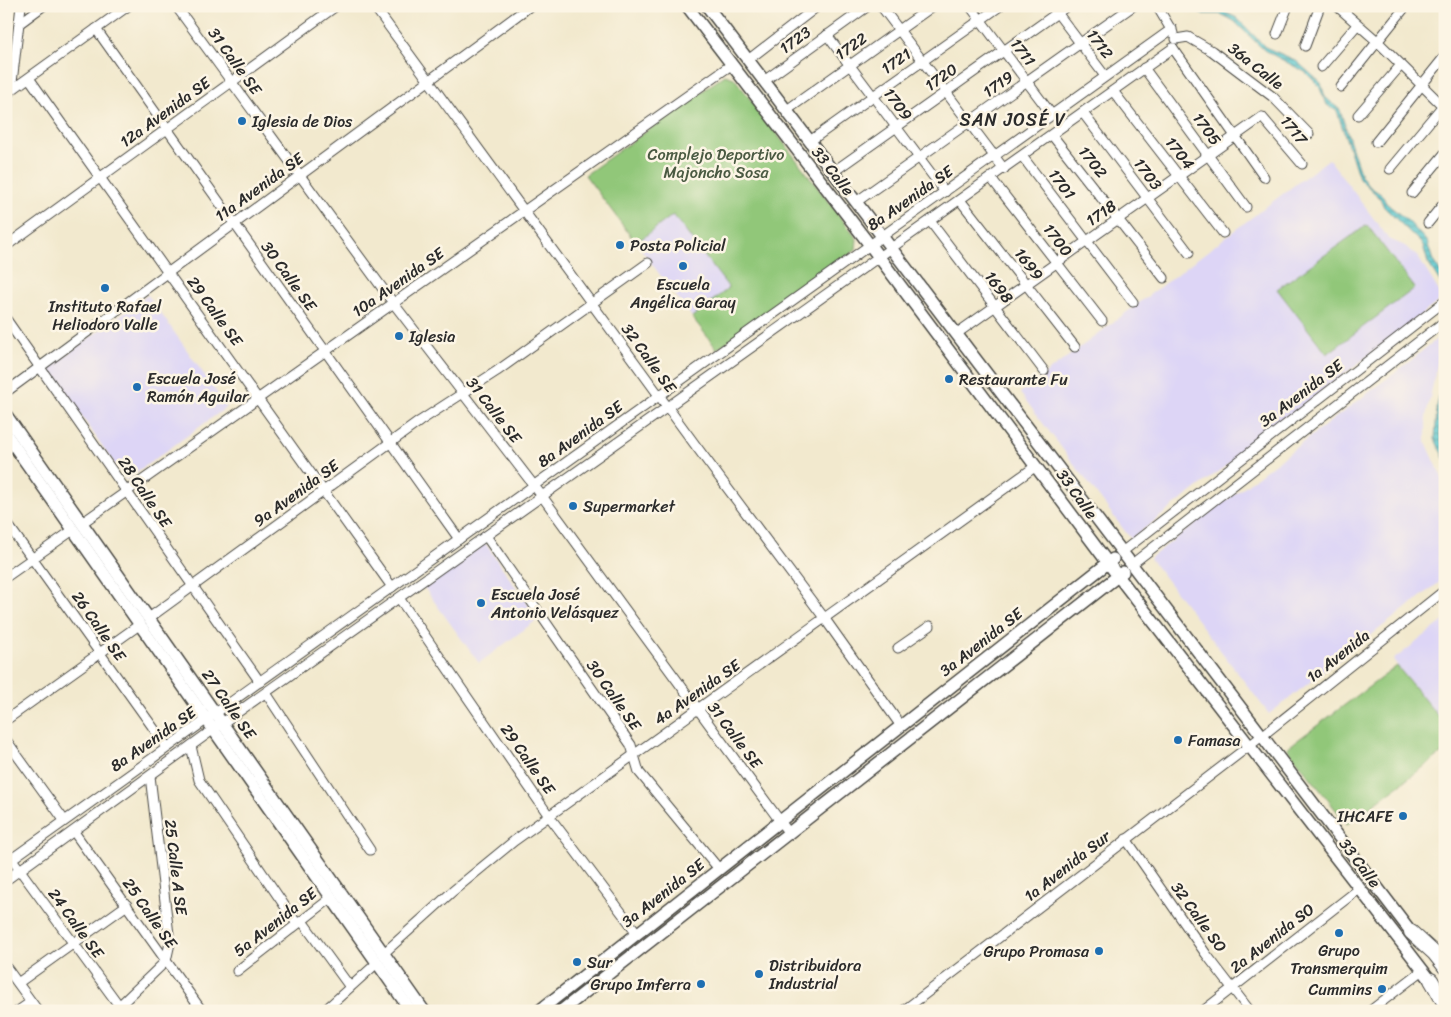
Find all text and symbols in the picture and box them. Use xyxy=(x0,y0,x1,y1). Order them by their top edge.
street label: 1723 xyxy=(773,18,817,62)
street label: 31 Calle SE xyxy=(200,21,270,102)
street label: 1712 xyxy=(1079,22,1121,66)
street label: 1722 xyxy=(829,24,873,68)
street label: 1711 xyxy=(1002,31,1044,73)
street label: 36a Calle xyxy=(1221,35,1291,98)
street label: 1721 xyxy=(875,40,918,82)
street label: 1720 xyxy=(918,55,964,99)
street label: 1719 xyxy=(976,63,1020,105)
street label: 12a Avenida SE xyxy=(113,68,218,155)
street label: 1709 xyxy=(876,81,920,127)
district label: SAN JOSÉ V xyxy=(959,104,1067,136)
street label: 1705 xyxy=(1185,106,1229,152)
place label: Iglesia de Dios xyxy=(251,107,353,136)
street label: 1717 xyxy=(1273,108,1316,152)
marker: Iglesia de Dios xyxy=(236,115,248,127)
street label: 1704 xyxy=(1157,130,1203,176)
street label: 1702 xyxy=(1071,139,1115,185)
park label: Complejo Deportivo Majoncho Sosa xyxy=(648,140,784,187)
street label: 33 Calle xyxy=(804,140,862,202)
street label: 11a Avenida SE xyxy=(208,144,311,229)
street label: 1703 xyxy=(1126,151,1170,197)
street label: 8a Avenida SE xyxy=(860,157,960,239)
street label: 1701 xyxy=(1040,162,1084,206)
street label: 1718 xyxy=(1079,192,1123,234)
street label: 1700 xyxy=(1035,217,1081,263)
place label: Posta Policial xyxy=(630,231,726,260)
street label: 30 Calle SE xyxy=(253,235,325,318)
street label: 10a Avenida SE xyxy=(345,239,451,325)
marker: Posta Policial xyxy=(614,239,626,251)
street label: 1699 xyxy=(1007,241,1051,287)
marker: Escuela Angélica Garay xyxy=(677,260,689,272)
street label: 1698 xyxy=(977,264,1021,310)
street label: 29 Calle SE xyxy=(179,269,251,353)
place label: Escuela Angélica Garay xyxy=(629,270,736,317)
marker: Instituto Rafael Heliodoro Valle xyxy=(99,282,111,294)
place label: Instituto Rafael Heliodoro Valle xyxy=(48,292,162,339)
street label: 32 Calle SE xyxy=(614,317,685,400)
place label: Iglesia xyxy=(408,322,455,351)
marker: Iglesia xyxy=(393,330,405,342)
street label: 3a Avenida SE xyxy=(1252,351,1350,435)
place label: Escuela José Ramón Aguilar xyxy=(147,364,250,411)
place label: Restaurante Fu xyxy=(959,365,1068,394)
street label: 31 Calle SE xyxy=(458,370,530,451)
marker: Restaurante Fu xyxy=(943,373,955,385)
marker: Escuela José Ramón Aguilar xyxy=(131,381,143,393)
street label: 8a Avenida SE xyxy=(531,392,630,475)
street label: 28 Calle SE xyxy=(110,450,180,535)
street label: 9a Avenida SE xyxy=(247,451,346,534)
street label: 33 Calle xyxy=(1048,462,1106,526)
place label: Supermarket xyxy=(583,492,675,521)
marker: Supermarket xyxy=(567,500,579,512)
place label: Escuela José Antonio Velásquez xyxy=(490,580,619,627)
street label: 26 Calle SE xyxy=(64,585,135,668)
marker: Escuela José Antonio Velásquez xyxy=(475,597,487,609)
street label: 3a Avenida SE xyxy=(933,599,1030,684)
street label: 1a Avenida xyxy=(1300,622,1376,690)
street label: 4a Avenida SE xyxy=(647,651,748,733)
street label: 30 Calle SE xyxy=(579,653,650,738)
street label: 27 Calle SE xyxy=(194,663,265,746)
street label: 31 Calle SE xyxy=(700,695,771,776)
street label: 8a Avenida SE xyxy=(103,698,203,780)
street label: 29 Calle SE xyxy=(493,717,564,802)
place label: Famasa xyxy=(1188,726,1240,755)
marker: Famasa xyxy=(1172,734,1184,746)
place label: IHCAFE xyxy=(1336,802,1394,831)
marker: IHCAFE xyxy=(1397,810,1409,822)
street label: 25 Calle A SE xyxy=(156,817,196,918)
street label: 1a Avenida Sur xyxy=(1017,822,1118,909)
street label: 33 Calle xyxy=(1331,831,1389,895)
street label: 3a Avenida SE xyxy=(615,850,712,935)
street label: 25 Calle SE xyxy=(115,871,186,956)
street label: 32 Calle SO xyxy=(1163,875,1235,959)
street label: 5a Avenida SE xyxy=(226,879,324,964)
street label: 24 Calle SE xyxy=(40,881,112,966)
street label: 2a Avenida SO xyxy=(1223,895,1321,981)
marker: Grupo Transmerquim xyxy=(1333,927,1345,939)
place label: Grupo Transmerquim xyxy=(1290,936,1388,983)
place label: Grupo Promasa xyxy=(984,937,1090,966)
marker: Grupo Promasa xyxy=(1093,945,1105,957)
place label: Sur xyxy=(587,948,614,977)
place label: Distribuidora Industrial xyxy=(768,951,861,998)
marker: Sur xyxy=(571,956,583,968)
marker: Distribuidora Industrial xyxy=(753,968,765,980)
place label: Grupo Imferra xyxy=(591,970,691,999)
place label: Cummins xyxy=(1308,975,1373,1004)
marker: Grupo Imferra xyxy=(695,978,707,990)
marker: Cummins xyxy=(1376,983,1388,995)

